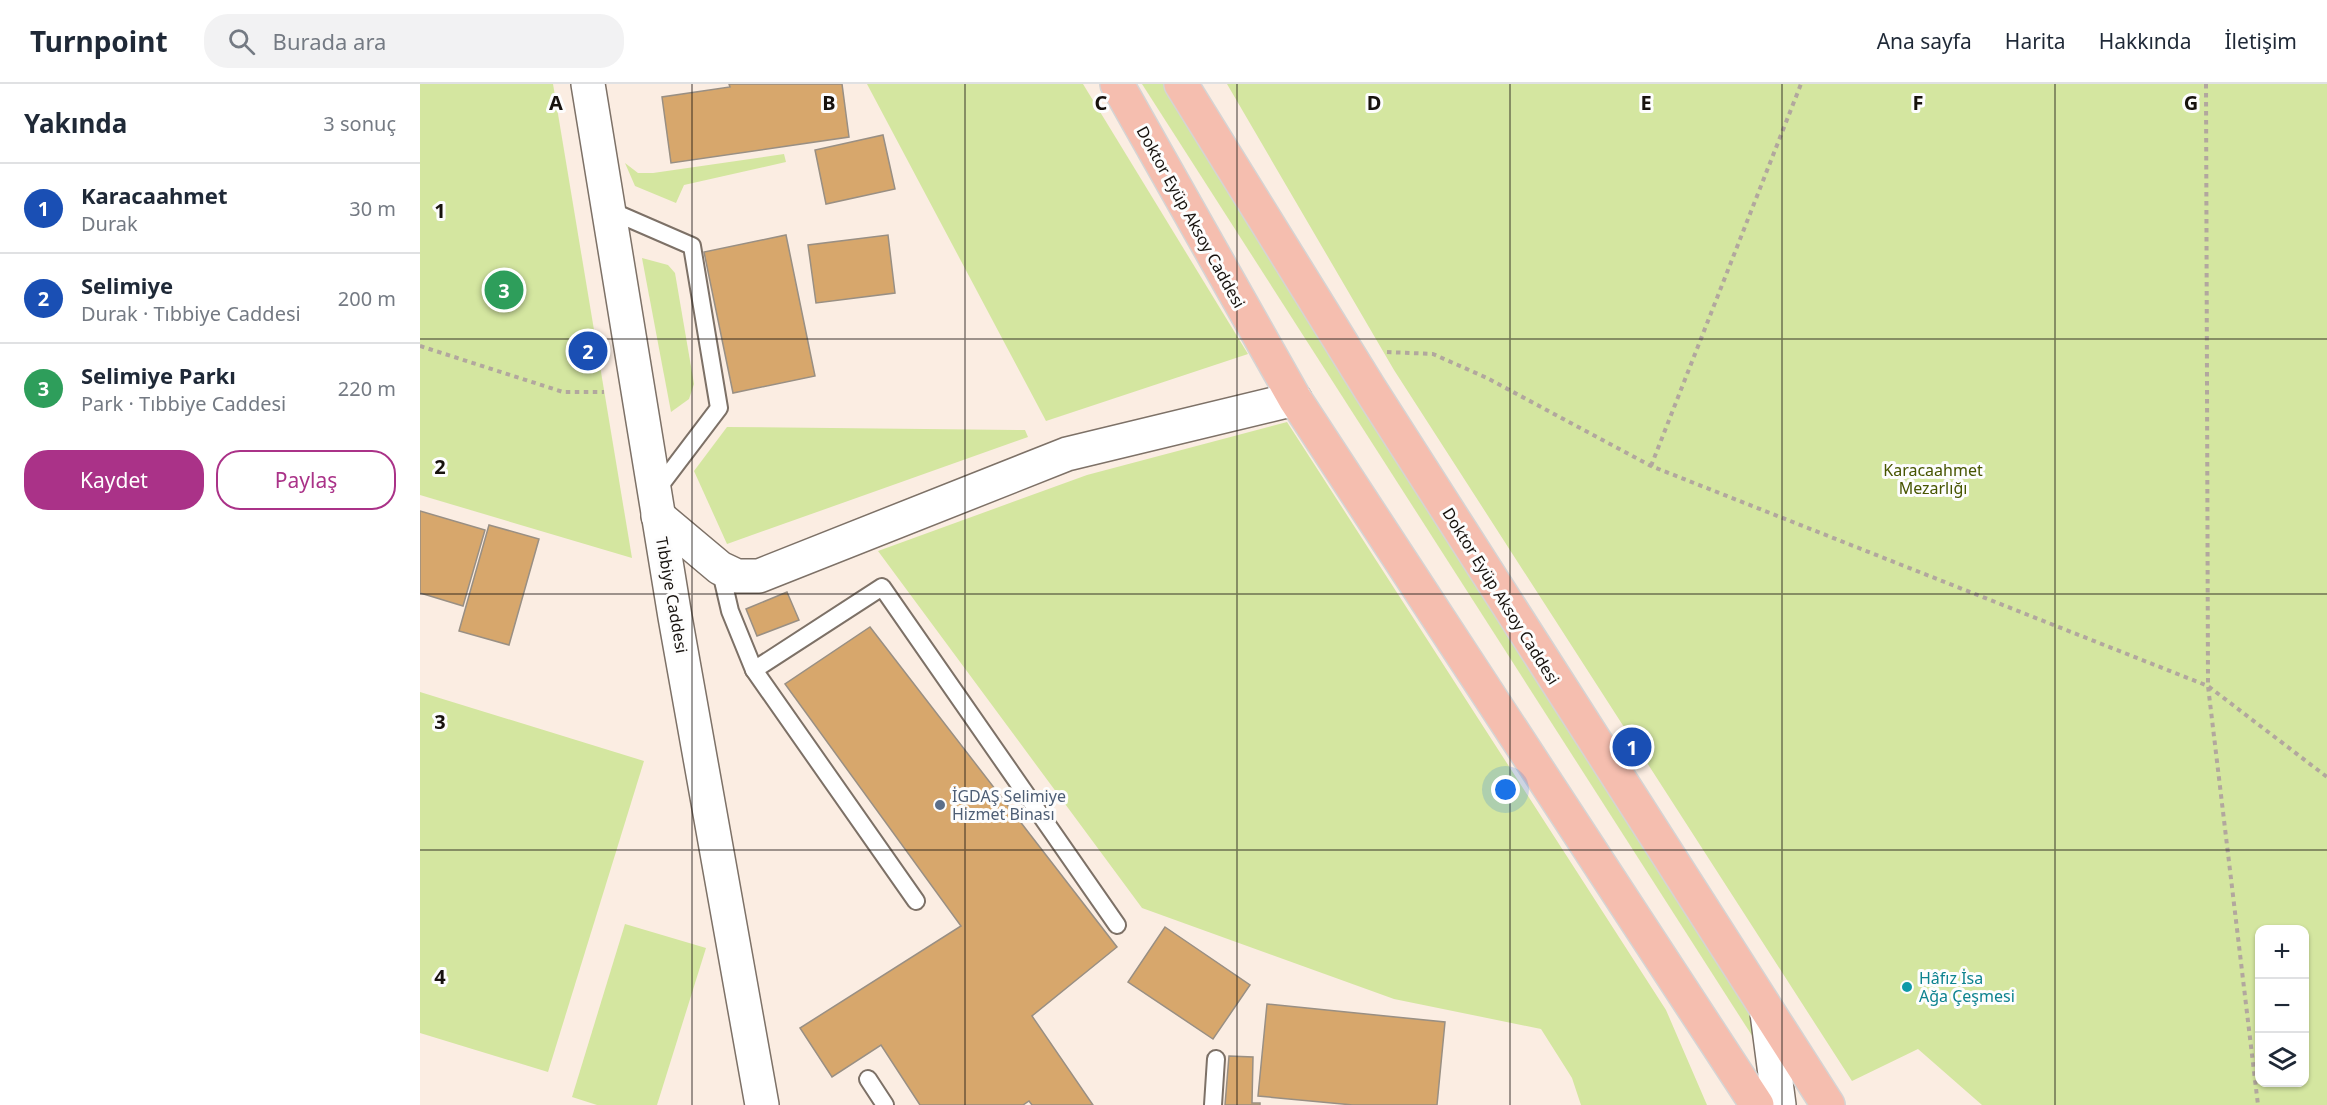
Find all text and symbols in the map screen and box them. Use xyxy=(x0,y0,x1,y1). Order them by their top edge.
search box xyxy=(204,14,624,68)
text: Turnpoint xyxy=(30,22,168,60)
icon: search xyxy=(225,25,258,58)
text: Burada ara xyxy=(273,26,386,56)
text: Ana sayfa xyxy=(1877,27,1972,55)
text: Harita xyxy=(2005,27,2066,55)
text: Hakkında xyxy=(2099,27,2192,55)
text: İletişim xyxy=(2225,27,2297,55)
text: A xyxy=(549,89,563,116)
text: B xyxy=(822,89,836,116)
text: C xyxy=(1095,89,1108,116)
text: D xyxy=(1367,89,1381,116)
text: E xyxy=(1640,89,1652,116)
text: F xyxy=(1913,89,1923,116)
text: G xyxy=(2184,89,2198,116)
text: Yakında xyxy=(24,105,127,141)
text: 3 sonuç xyxy=(323,110,396,137)
street label: Doktor Eyüp Aksoy Caddesi xyxy=(1132,122,1250,312)
text: Karacaahmet xyxy=(81,180,228,210)
text: 1 xyxy=(38,195,49,222)
text: 30 m xyxy=(349,195,396,222)
text: 1 xyxy=(434,197,446,224)
text: Durak xyxy=(81,210,138,237)
pin: 3 xyxy=(484,268,524,312)
text: Selimiye xyxy=(81,270,173,300)
text: 2 xyxy=(38,285,49,312)
text: 200 m xyxy=(338,285,396,312)
text: Durak · Tıbbiye Caddesi xyxy=(81,300,301,327)
pin: 2 xyxy=(568,328,608,374)
text: Selimiye Parkı xyxy=(81,360,236,390)
text: 3 xyxy=(38,375,49,402)
text: 220 m xyxy=(338,375,396,402)
text: Park · Tıbbiye Caddesi xyxy=(81,390,286,417)
button: Kaydet xyxy=(24,450,204,510)
button: Paylaş xyxy=(216,450,396,510)
text: 2 xyxy=(434,453,446,480)
park label: Karacaahmet Mezarlığı xyxy=(1883,459,1983,499)
street label: Doktor Eyüp Aksoy Caddesi xyxy=(1437,503,1565,689)
street label: Tıbbiye Caddesi xyxy=(651,535,693,655)
text: 3 xyxy=(434,708,446,735)
pin: 1 xyxy=(1612,724,1652,770)
your location xyxy=(1491,775,1520,804)
place label: İGDAŞ Selimiye Hizmet Binası xyxy=(952,785,1066,825)
marker: İGDAŞ Selimiye Hizmet Binası xyxy=(933,798,947,812)
map controls xyxy=(2255,925,2309,1087)
button: + xyxy=(2255,925,2309,979)
text: 4 xyxy=(434,963,446,990)
place label: Hâfız İsa Ağa Çeşmesi xyxy=(1919,967,2015,1007)
button: − xyxy=(2255,979,2309,1033)
marker: Hâfız İsa Ağa Çeşmesi xyxy=(1900,980,1914,994)
button: layers xyxy=(2255,1033,2309,1087)

